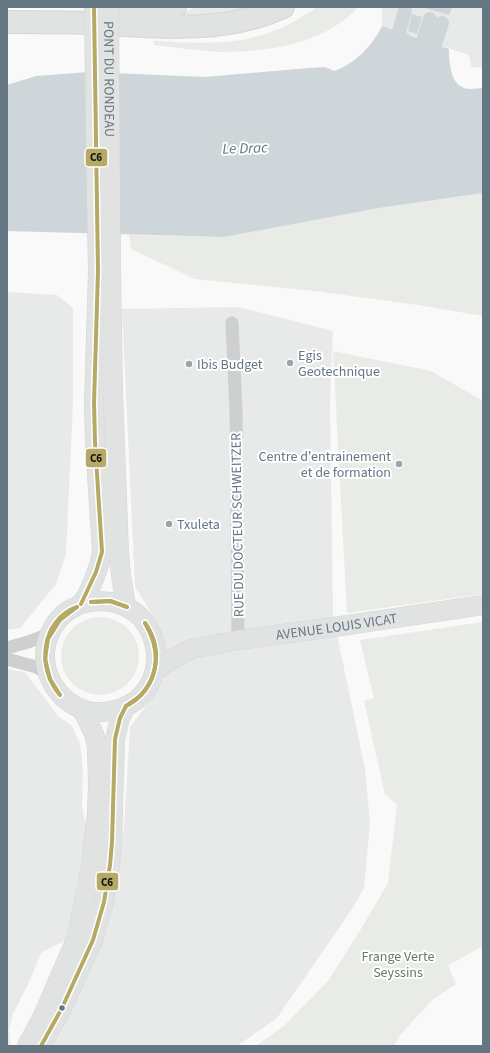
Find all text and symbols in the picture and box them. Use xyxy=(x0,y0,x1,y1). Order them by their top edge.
street label: PONT DU RONDEAU xyxy=(98,21,119,137)
water label: Le Drac xyxy=(222,137,269,160)
line badge: C6 xyxy=(85,148,108,167)
text: C6 xyxy=(90,150,102,165)
place label: Egis Geotechnique xyxy=(298,346,380,382)
place label: Ibis Budget xyxy=(197,355,263,375)
marker: Egis Geotechnique xyxy=(285,358,295,368)
marker: Ibis Budget xyxy=(184,359,194,369)
street label: RUE DU DOCTEUR SCHWEITZER xyxy=(226,433,250,617)
place label: Centre d'entrainement et de formation xyxy=(258,447,391,483)
line badge: C6 xyxy=(85,448,107,468)
text: C6 xyxy=(90,451,102,466)
marker: Centre d'entrainement et de formation xyxy=(394,459,404,469)
place label: Txuleta xyxy=(177,515,220,535)
marker: Txuleta xyxy=(164,519,174,529)
street label: AVENUE LOUIS VICAT xyxy=(275,609,399,646)
line badge: C6 xyxy=(96,872,119,891)
text: C6 xyxy=(101,875,113,890)
park label: Frange Verte Seyssins xyxy=(362,947,434,983)
unlabelled marker xyxy=(57,1003,67,1013)

